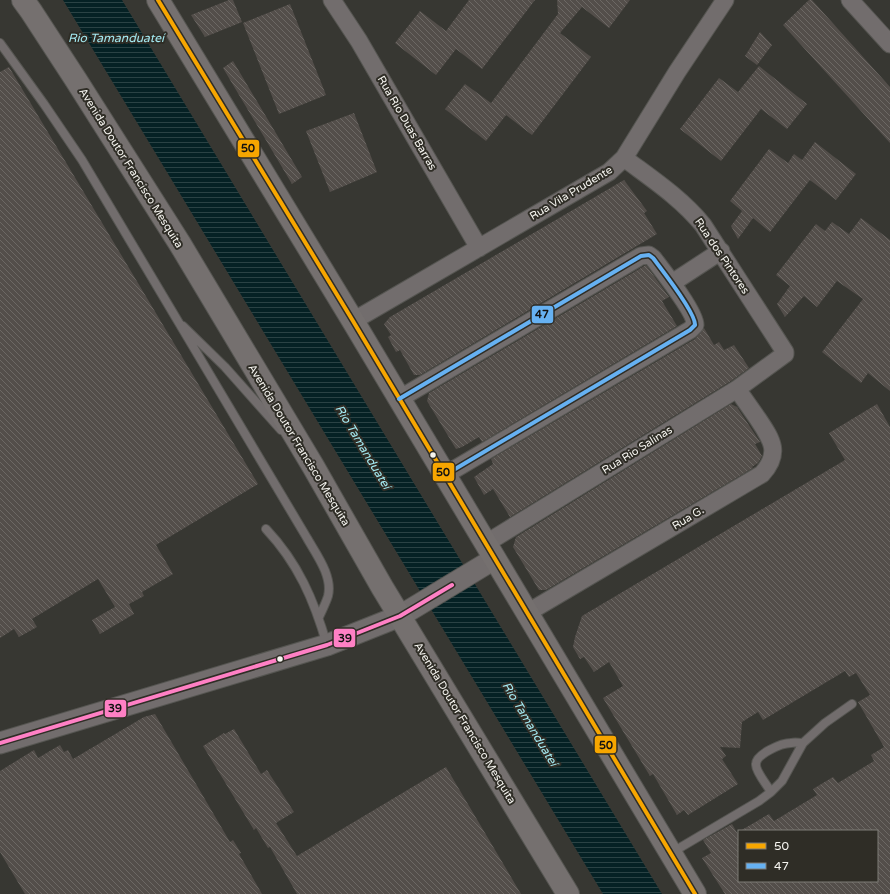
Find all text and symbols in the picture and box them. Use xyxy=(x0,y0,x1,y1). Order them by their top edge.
water label: Rio Tamanduateí xyxy=(68,31,166,45)
street label: Rua Rio Duas Barras xyxy=(375,74,439,172)
street label: Avenida Doutor Francisco Mesquita xyxy=(76,86,186,250)
line badge: 50 xyxy=(237,139,260,158)
text: 50 xyxy=(241,142,255,155)
street label: Rua Vila Prudente xyxy=(527,163,615,223)
street label: Rua dos Pintores xyxy=(692,216,752,296)
line badge: 47 xyxy=(531,305,554,324)
text: 47 xyxy=(535,308,549,321)
street label: Avenida Doutor Francisco Mesquita xyxy=(246,362,352,528)
water label: Rio Tamanduateí xyxy=(332,402,395,493)
street label: Rua Rio Salinas xyxy=(600,423,674,477)
unlabelled marker xyxy=(428,450,438,460)
line badge: 50 xyxy=(432,462,455,482)
text: 50 xyxy=(436,466,450,479)
street label: Rua G. xyxy=(670,503,706,533)
line badge: 39 xyxy=(333,628,356,648)
text: 39 xyxy=(338,632,352,645)
street label: Avenida Doutor Francisco Mesquita xyxy=(412,640,518,806)
unlabelled marker xyxy=(275,654,285,664)
water label: Rio Tamanduateí xyxy=(499,679,562,770)
line badge: 39 xyxy=(104,699,127,718)
text: 39 xyxy=(108,702,122,715)
line badge: 50 xyxy=(594,735,617,754)
text: 50 xyxy=(599,739,613,752)
legend xyxy=(738,830,878,882)
text: 50 xyxy=(774,839,790,853)
text: 47 xyxy=(774,859,789,873)

